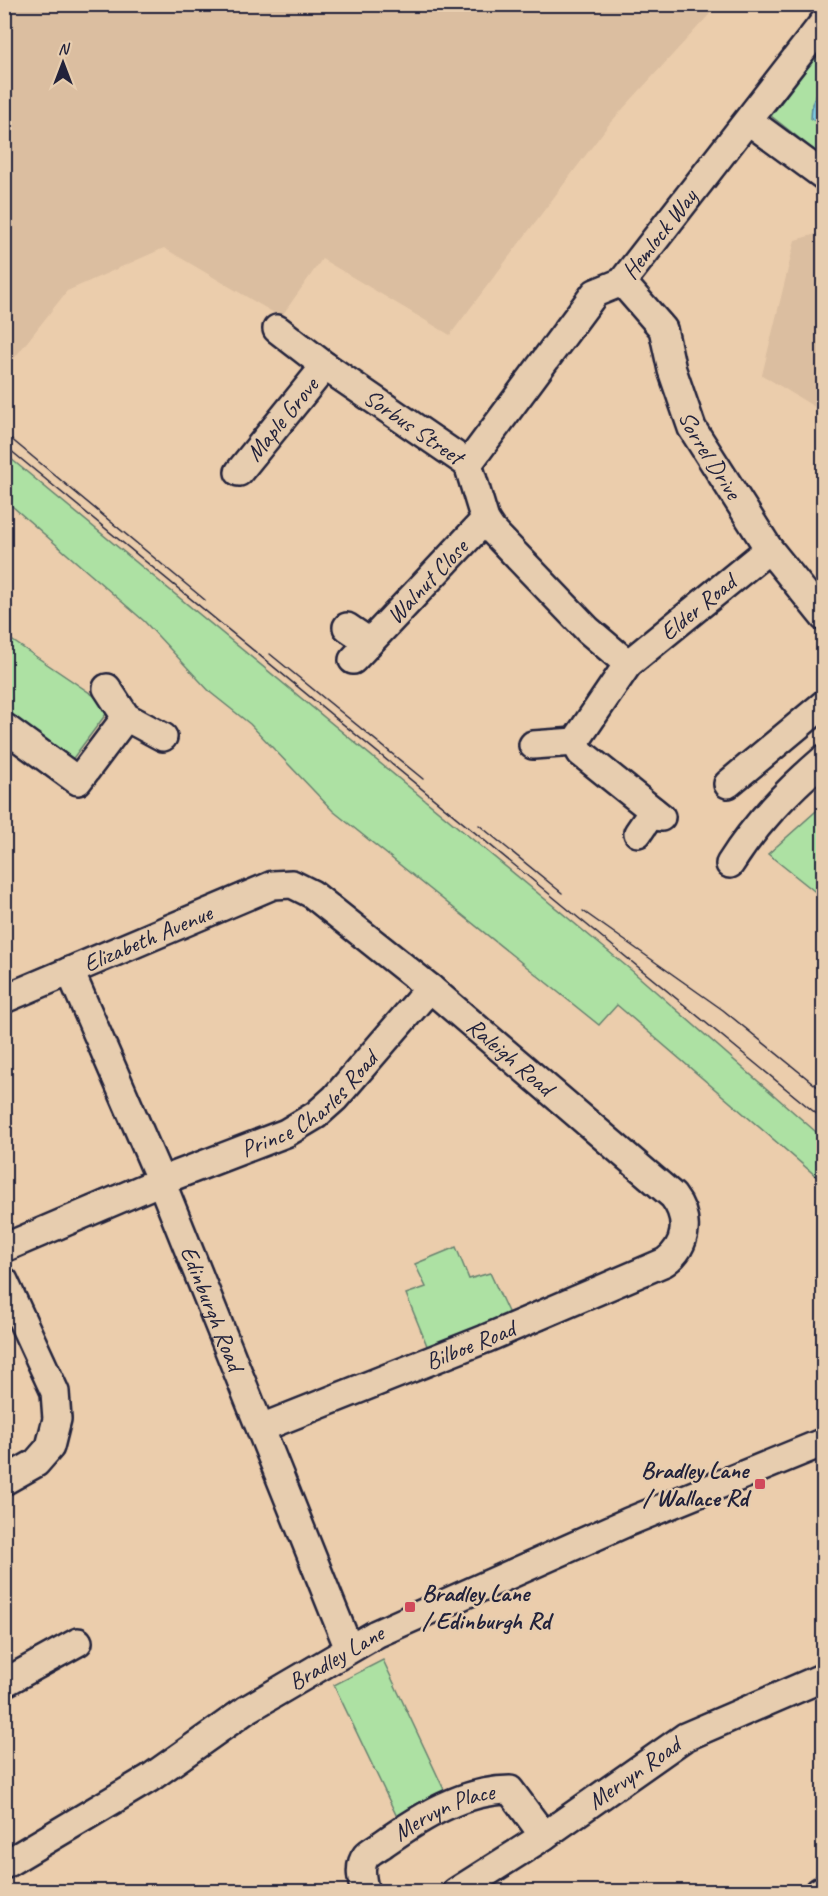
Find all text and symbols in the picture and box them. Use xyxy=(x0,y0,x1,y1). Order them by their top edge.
north arrow xyxy=(33,33,93,93)
text: N xyxy=(58,39,71,59)
street label: Hemlock Way xyxy=(615,181,705,285)
street label: Maple Grove xyxy=(239,369,326,467)
street label: Sorbus Street xyxy=(358,382,472,473)
street label: Sorrel Drive xyxy=(672,407,749,506)
street label: Walnut Close xyxy=(380,531,476,630)
street label: Elder Road xyxy=(654,565,744,647)
street label: Elizabeth Avenue xyxy=(79,897,218,979)
street label: Raleigh Road xyxy=(461,1011,563,1105)
street label: Prince Charles Road xyxy=(237,1042,386,1164)
street label: Edinburgh Road xyxy=(174,1242,252,1378)
street label: Bilboe Road xyxy=(421,1312,522,1377)
place label: Bradley Lane / Wallace Rd xyxy=(641,1455,752,1513)
marker: Bradley Lane / Wallace Rd xyxy=(753,1477,767,1491)
place label: Bradley Lane / Edinburgh Rd xyxy=(422,1578,555,1636)
marker: Bradley Lane / Edinburgh Rd xyxy=(403,1600,417,1614)
street label: Bradley Lane xyxy=(283,1617,390,1697)
street label: Mervyn Road xyxy=(581,1728,689,1816)
street label: Mervyn Place xyxy=(387,1776,499,1848)

